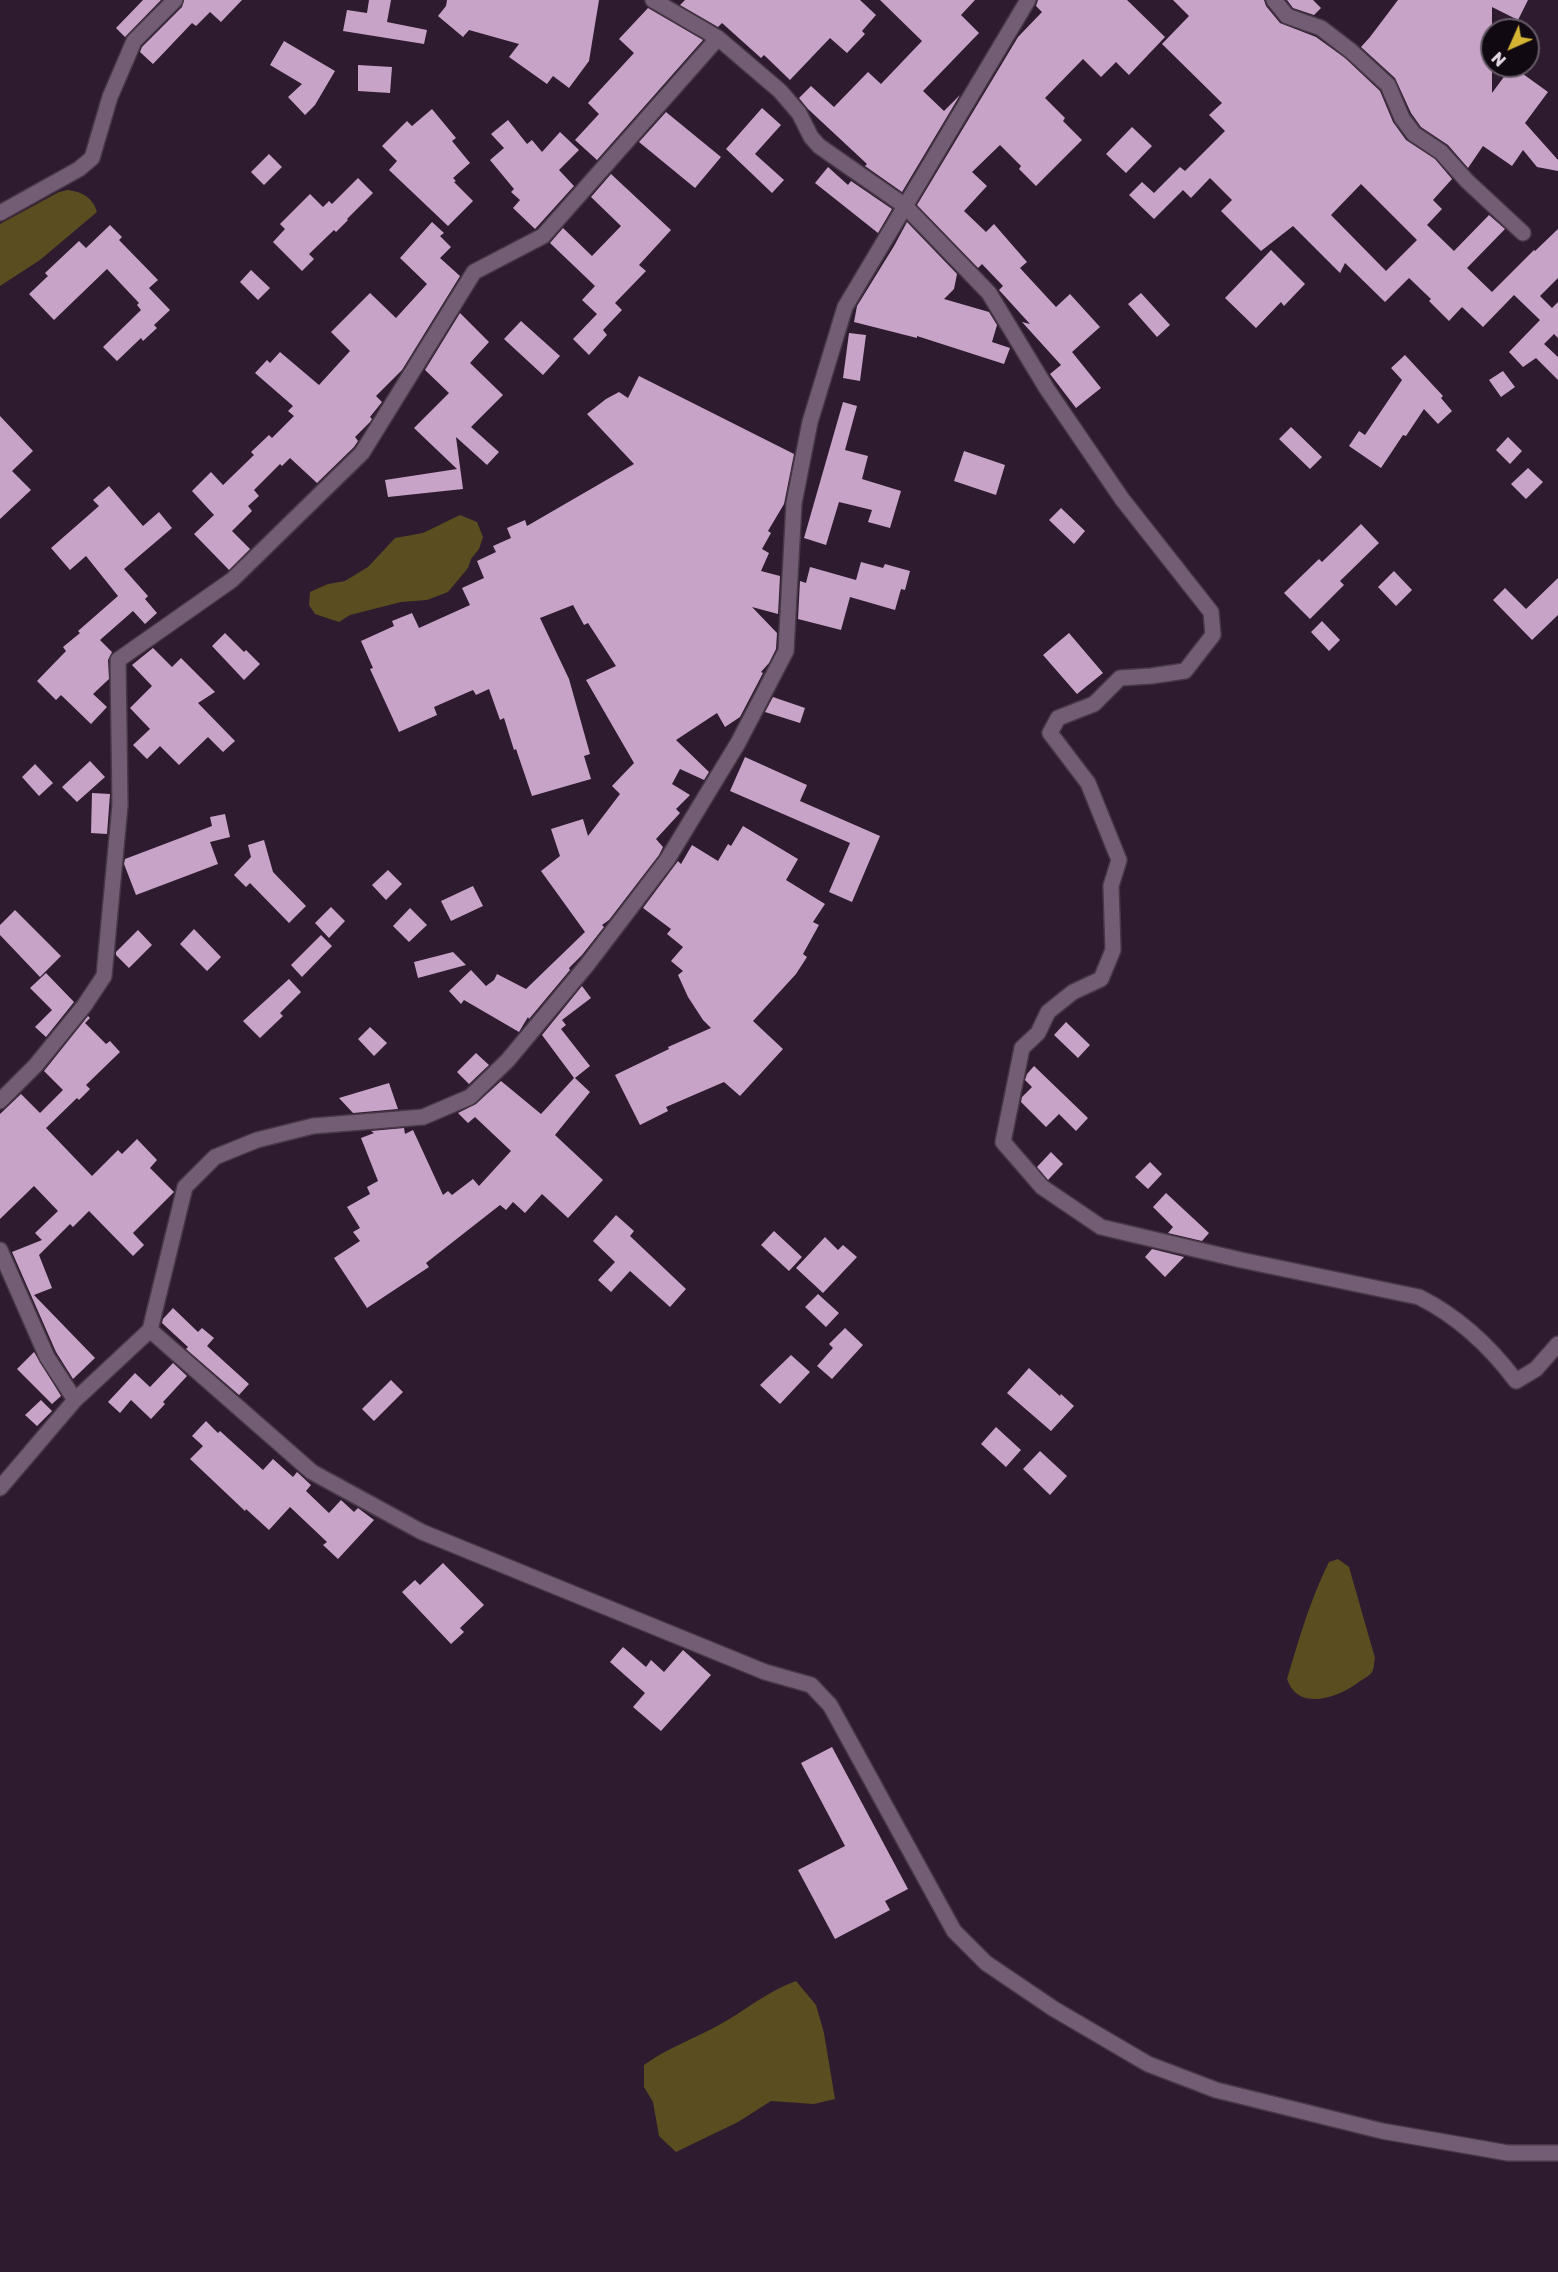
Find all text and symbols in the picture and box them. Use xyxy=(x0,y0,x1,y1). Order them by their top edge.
north arrow xyxy=(1480,18,1540,78)
text: N xyxy=(1487,48,1510,71)

